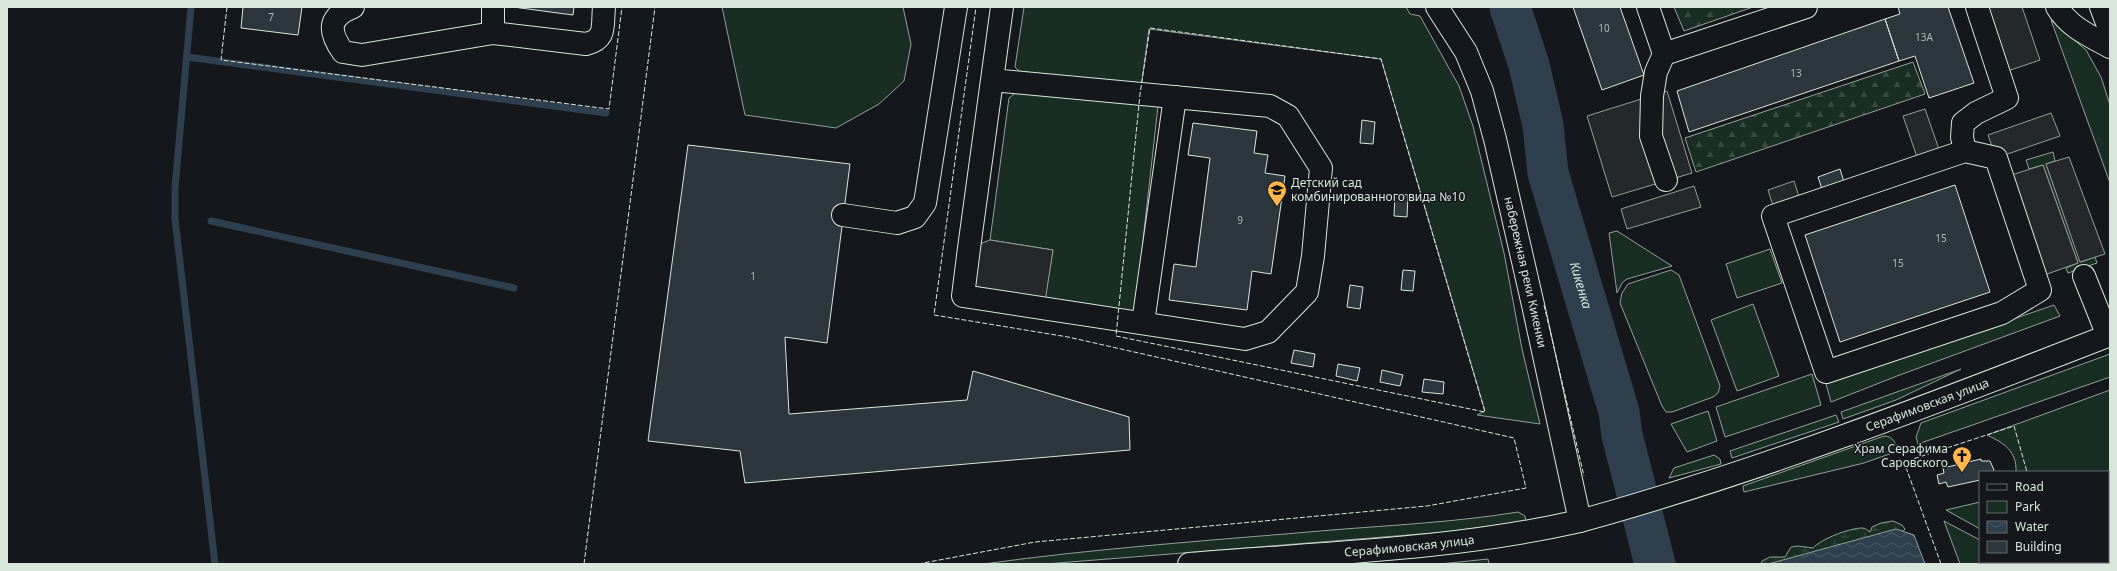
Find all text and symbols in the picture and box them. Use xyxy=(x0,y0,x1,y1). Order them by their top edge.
house number: 7 xyxy=(268,10,274,24)
house number: 10 xyxy=(1598,21,1610,35)
house number: 13А xyxy=(1915,30,1934,44)
house number: 13 xyxy=(1790,66,1802,80)
place label: Детский сад комбинированного вида №10 xyxy=(1291,174,1465,205)
school or university icon: Детский сад комбинированного вида №10 xyxy=(1266,179,1288,207)
street label: набережная реки Кикенки xyxy=(1500,195,1551,349)
house number: 9 xyxy=(1237,213,1243,227)
house number: 15 xyxy=(1935,231,1947,245)
house number: 15 xyxy=(1892,256,1904,270)
water label: Кикенка xyxy=(1566,259,1597,312)
house number: 1 xyxy=(750,269,756,283)
street label: Серафимовская улица xyxy=(1863,374,1991,435)
place label: Храм Серафима Саровского xyxy=(1854,440,1948,471)
church icon: Храм Серафима Саровского xyxy=(1951,445,1973,473)
legend xyxy=(1979,471,2109,563)
text: Road xyxy=(2015,478,2044,495)
text: Park xyxy=(2015,498,2041,515)
text: Water xyxy=(2015,518,2049,535)
street label: Серафимовская улица xyxy=(1344,531,1475,561)
text: Building xyxy=(2015,538,2062,555)

